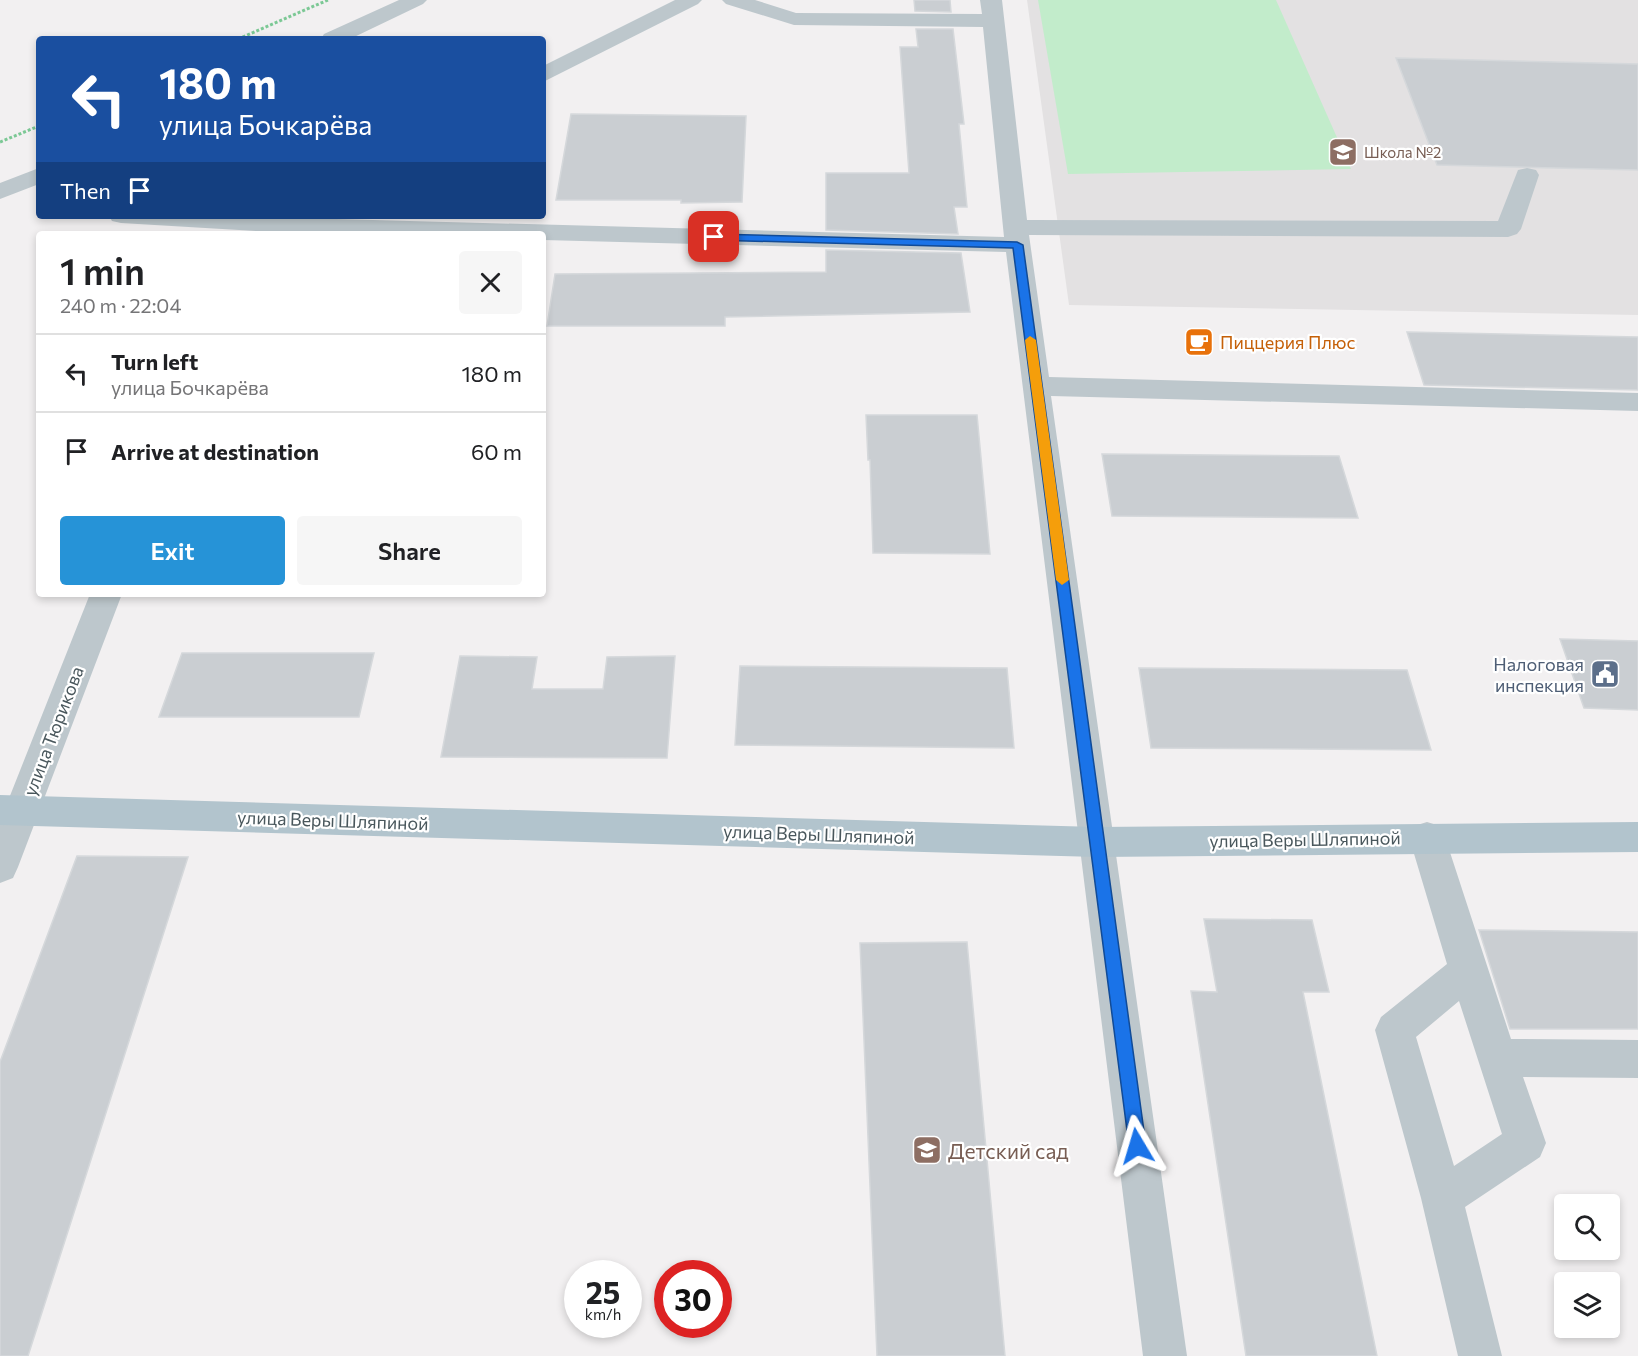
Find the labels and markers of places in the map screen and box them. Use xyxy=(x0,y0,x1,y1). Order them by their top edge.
school or university icon: Школа №2 xyxy=(1327,136,1359,168)
place label: Школа №2 xyxy=(1364,143,1441,161)
pin xyxy=(688,211,739,262)
cafe icon: Пиццерия Плюс xyxy=(1183,326,1215,358)
place label: Пиццерия Плюс xyxy=(1220,331,1356,353)
place label: Налоговая инспекция xyxy=(1493,653,1584,696)
public building icon: Налоговая инспекция xyxy=(1589,658,1621,690)
school or university icon: Детский сад xyxy=(911,1134,943,1166)
place label: Детский сад xyxy=(948,1138,1069,1163)

